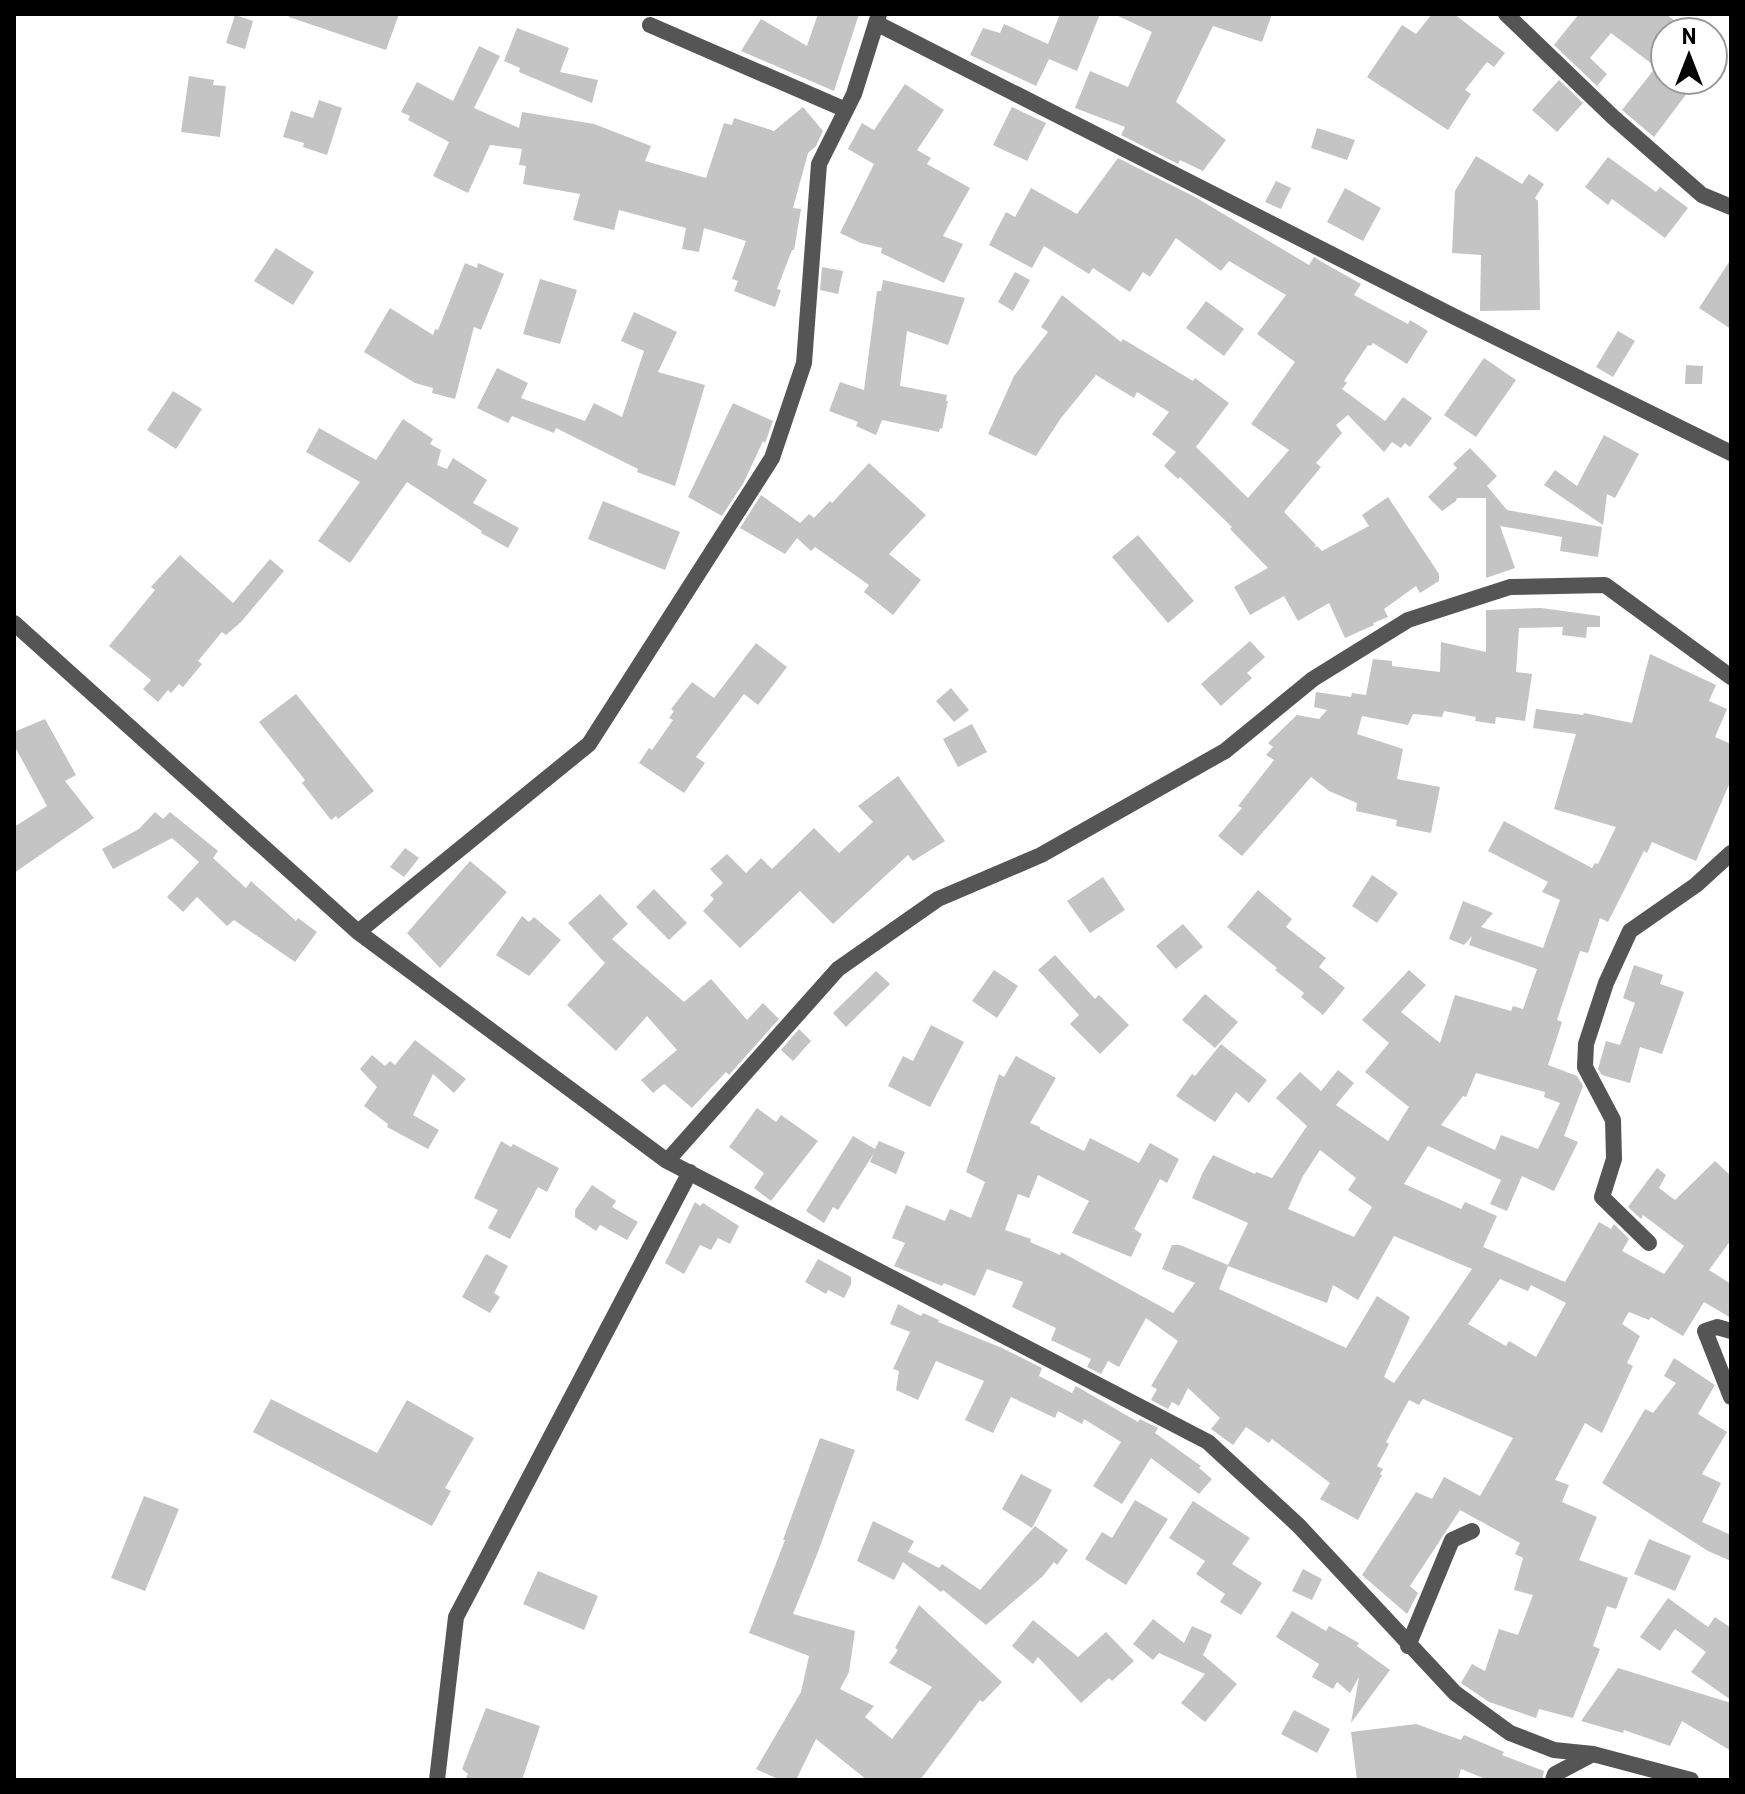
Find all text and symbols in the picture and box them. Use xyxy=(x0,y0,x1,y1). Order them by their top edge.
north arrow xyxy=(1649,16,1729,96)
text: N xyxy=(1682,22,1696,48)

